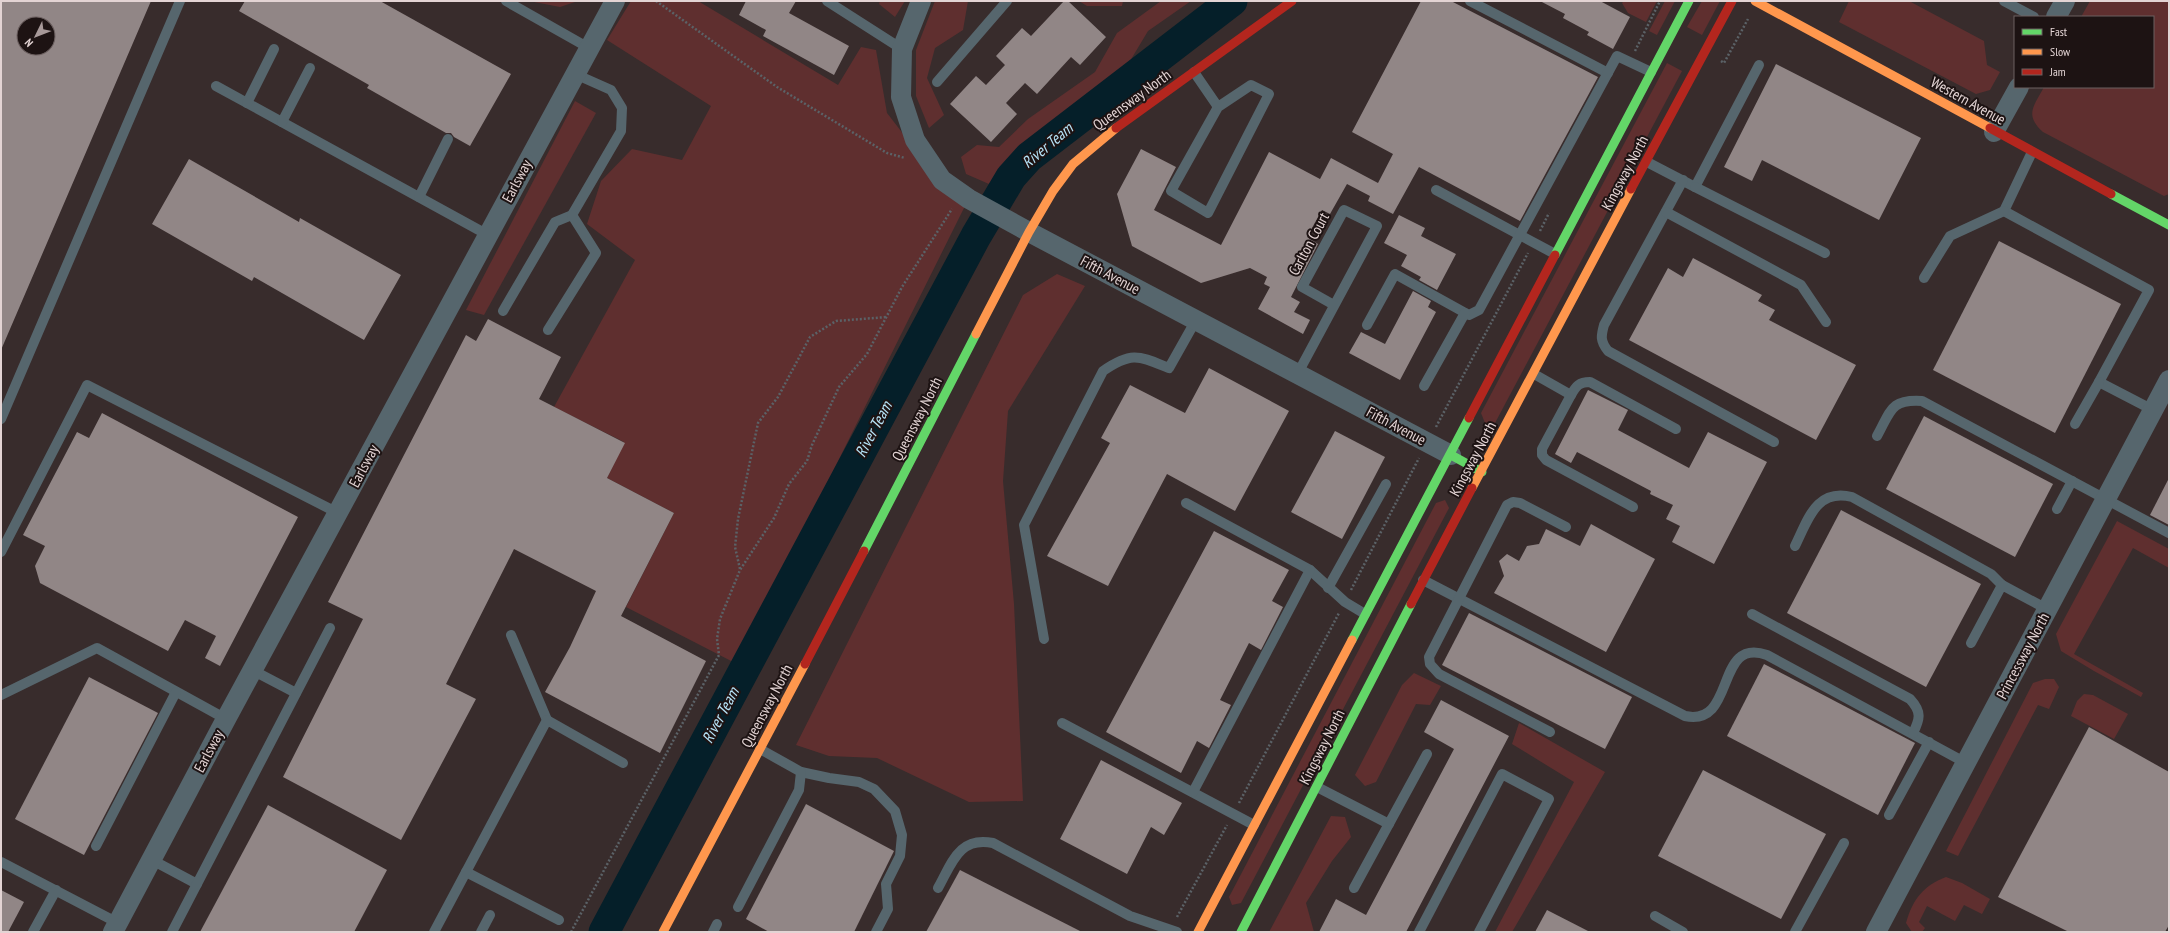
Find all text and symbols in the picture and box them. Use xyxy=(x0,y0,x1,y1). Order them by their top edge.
north arrow xyxy=(16,16,56,56)
legend xyxy=(2014,16,2154,88)
text: Fast xyxy=(2050,24,2068,39)
text: N xyxy=(22,36,36,50)
text: Slow xyxy=(2050,44,2071,59)
text: Jam xyxy=(2049,64,2066,79)
street label: Queensway North xyxy=(1089,65,1174,134)
street label: Western Avenue xyxy=(1928,72,2009,129)
water label: River Team xyxy=(1017,117,1078,172)
street label: Kingsway North xyxy=(1597,132,1652,213)
street label: Earlsway xyxy=(497,156,536,205)
street label: Carlton Court xyxy=(1284,209,1333,279)
street label: Fifth Avenue xyxy=(1077,251,1143,298)
street label: Queensway North xyxy=(887,374,946,464)
water label: River Team xyxy=(850,396,897,460)
street label: Fifth Avenue xyxy=(1363,402,1429,449)
street label: Kingsway North xyxy=(1445,418,1500,499)
street label: Earlsway xyxy=(344,441,383,490)
street label: Princessway North xyxy=(1992,609,2053,702)
street label: Queensway North xyxy=(737,661,796,751)
water label: River Team xyxy=(697,682,744,746)
street label: Kingsway North xyxy=(1295,706,1349,788)
street label: Earlsway xyxy=(189,726,228,775)

